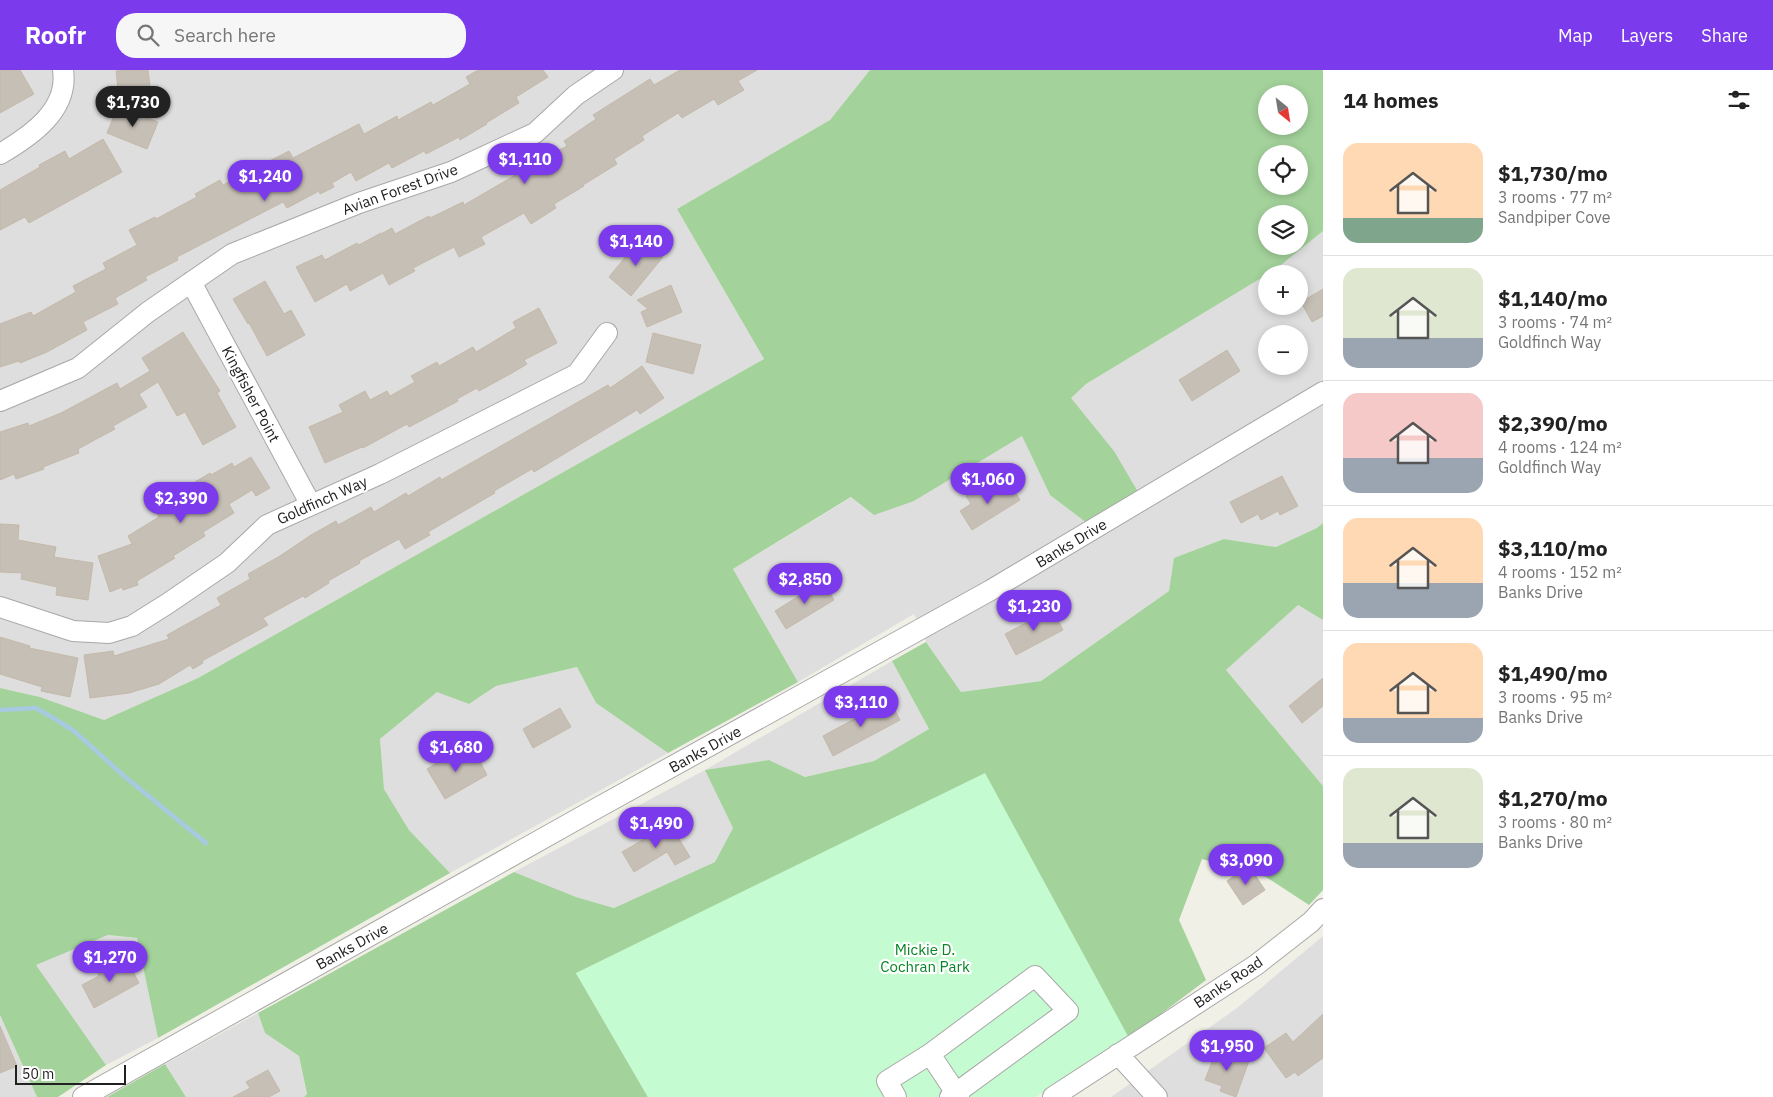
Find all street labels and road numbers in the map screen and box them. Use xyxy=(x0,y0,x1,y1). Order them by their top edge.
street label: Avian Forest Drive xyxy=(340,159,460,219)
street label: Kingfisher Point xyxy=(218,343,284,445)
street label: Goldfinch Way xyxy=(274,471,371,528)
street label: Banks Drive xyxy=(1032,514,1110,572)
street label: Banks Drive xyxy=(666,721,744,777)
street label: Banks Drive xyxy=(313,918,391,974)
street label: Banks Road xyxy=(1190,952,1266,1012)

